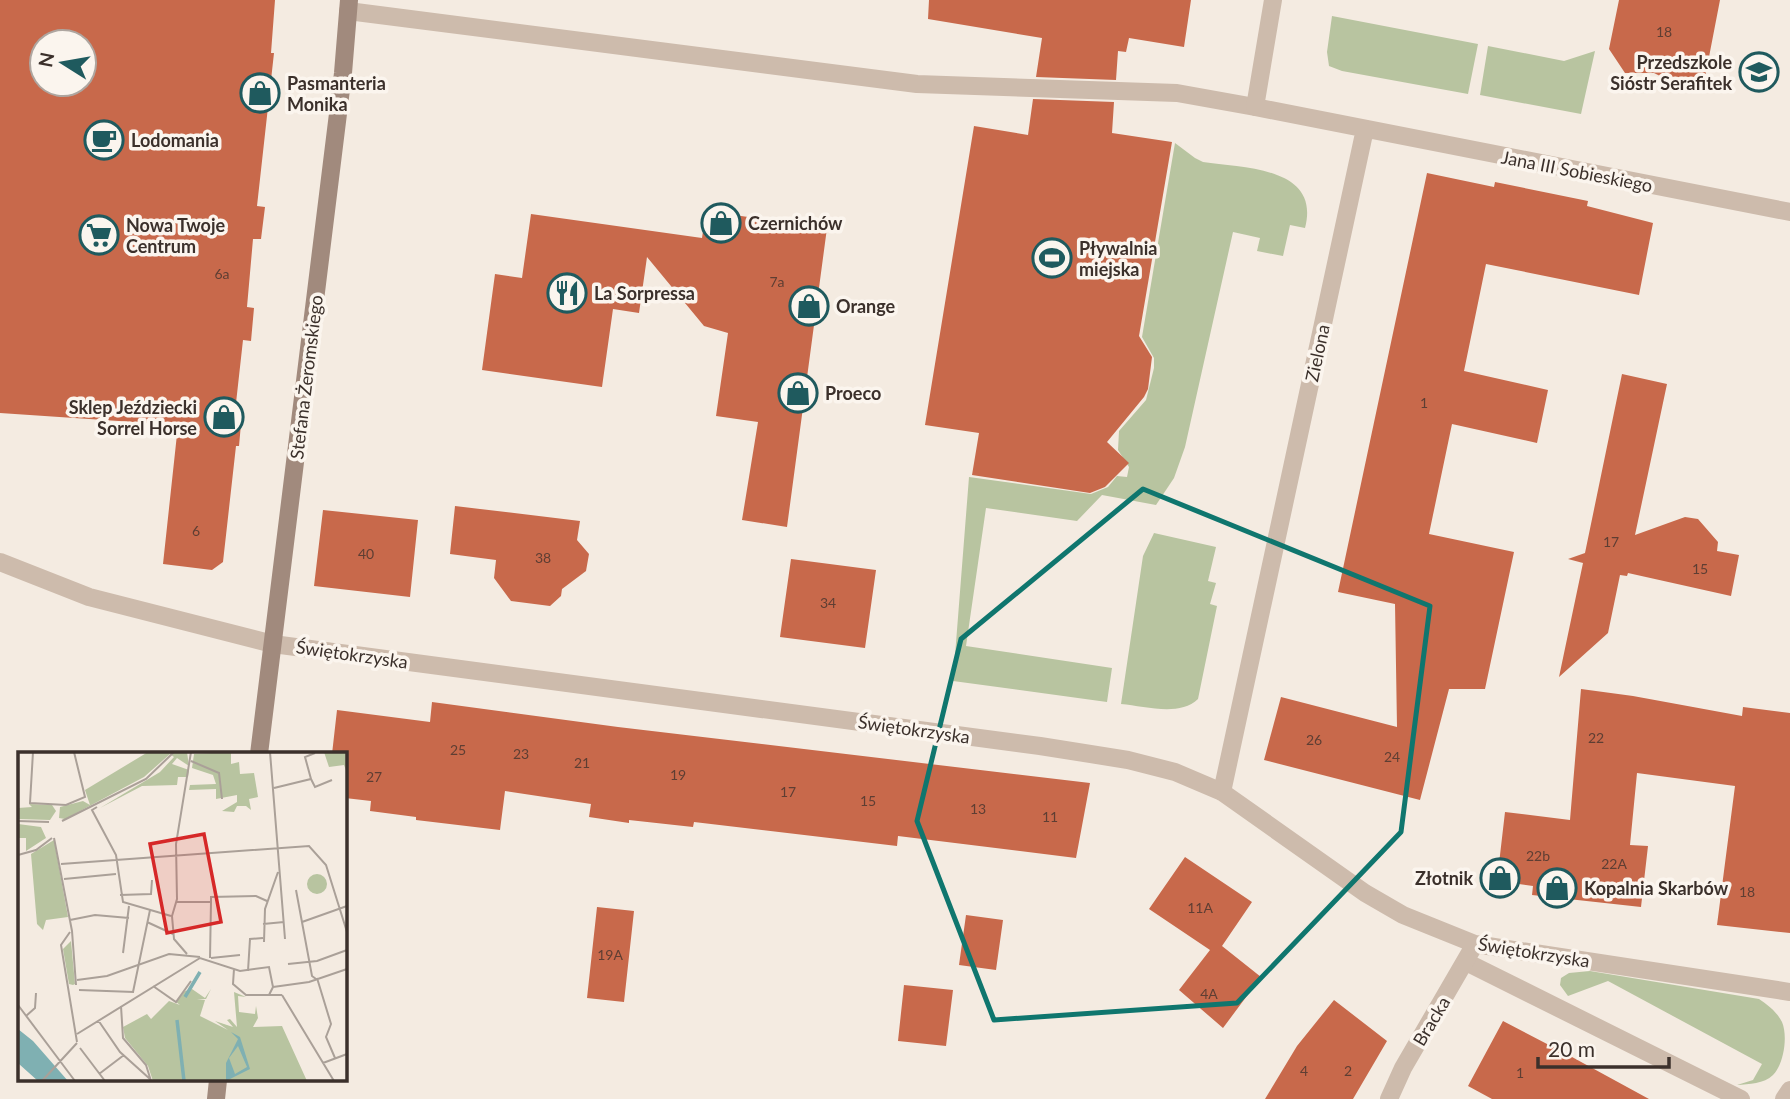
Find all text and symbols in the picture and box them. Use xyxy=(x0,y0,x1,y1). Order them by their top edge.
house number: 18 xyxy=(1656,23,1672,40)
north arrow xyxy=(28,28,98,98)
text: N xyxy=(33,50,59,69)
place label: Przedszkole Sióstr Serafitek xyxy=(1610,51,1732,94)
school or university icon: Przedszkole Sióstr Serafitek xyxy=(1738,51,1780,93)
shop icon: Pasmanteria Monika xyxy=(239,72,281,114)
place label: Pasmanteria Monika xyxy=(287,72,386,115)
cafe icon: Lodomania xyxy=(83,119,125,161)
place label: Lodomania xyxy=(131,129,219,151)
street label: Jana III Sobieskiego xyxy=(1500,146,1654,196)
shop icon: Czernichów xyxy=(700,202,742,244)
place label: Czernichów xyxy=(748,212,843,234)
supermarket icon: Nowa Twoje Centrum xyxy=(78,214,120,256)
place label: Nowa Twoje Centrum xyxy=(126,214,226,257)
sports icon: Pływalnia miejska xyxy=(1031,237,1073,279)
place label: Pływalnia miejska xyxy=(1079,237,1157,280)
house number: 6a xyxy=(214,265,230,282)
restaurant icon: La Sorpressa xyxy=(546,272,588,314)
house number: 7a xyxy=(769,273,785,290)
place label: La Sorpressa xyxy=(594,282,695,304)
shop icon: Orange xyxy=(788,285,830,327)
street label: Stefana Żeromskiego xyxy=(285,294,327,460)
place label: Orange xyxy=(836,295,896,317)
street label: Zielona xyxy=(1300,322,1334,384)
shop icon: Proeco xyxy=(777,372,819,414)
place label: Proeco xyxy=(825,382,881,404)
house number: 1 xyxy=(1420,394,1428,411)
place label: Sklep Jeździecki Sorrel Horse xyxy=(69,396,197,439)
shop icon: Sklep Jeździecki Sorrel Horse xyxy=(203,396,245,438)
house number: 6 xyxy=(192,522,200,539)
house number: 17 xyxy=(1603,533,1619,550)
house number: 40 xyxy=(358,545,374,562)
house number: 38 xyxy=(535,549,551,566)
house number: 15 xyxy=(1692,560,1708,577)
house number: 34 xyxy=(820,594,836,611)
street label: Świętokrzyska xyxy=(295,635,409,673)
street label: Świętokrzyska xyxy=(857,710,971,748)
house number: 22 xyxy=(1588,729,1604,746)
house number: 26 xyxy=(1306,731,1322,748)
house number: 25 xyxy=(450,741,466,758)
house number: 23 xyxy=(513,745,529,762)
house number: 24 xyxy=(1384,748,1400,765)
inset map xyxy=(18,752,346,1082)
house number: 21 xyxy=(574,754,590,771)
house number: 19 xyxy=(670,766,686,783)
house number: 27 xyxy=(366,768,382,785)
house number: 17 xyxy=(780,783,796,800)
house number: 15 xyxy=(860,792,876,809)
house number: 13 xyxy=(970,800,986,817)
house number: 11 xyxy=(1042,808,1058,825)
house number: 22b xyxy=(1526,847,1550,864)
house number: 22A xyxy=(1601,855,1627,872)
shop icon: Złotnik xyxy=(1479,857,1521,899)
place label: Złotnik xyxy=(1415,867,1473,889)
shop icon: Kopalnia Skarbów xyxy=(1536,867,1578,909)
place label: Kopalnia Skarbów xyxy=(1584,877,1729,899)
house number: 18 xyxy=(1739,883,1755,900)
house number: 11A xyxy=(1187,899,1213,916)
street label: Świętokrzyska xyxy=(1477,932,1591,972)
house number: 19A xyxy=(597,946,623,963)
house number: 4A xyxy=(1200,985,1218,1002)
street label: Bracka xyxy=(1408,992,1454,1050)
scale bar xyxy=(1538,1026,1669,1070)
text: 20 m xyxy=(1548,1036,1595,1061)
house number: 4 xyxy=(1300,1062,1308,1079)
house number: 2 xyxy=(1344,1062,1352,1079)
house number: 1 xyxy=(1516,1064,1524,1081)

